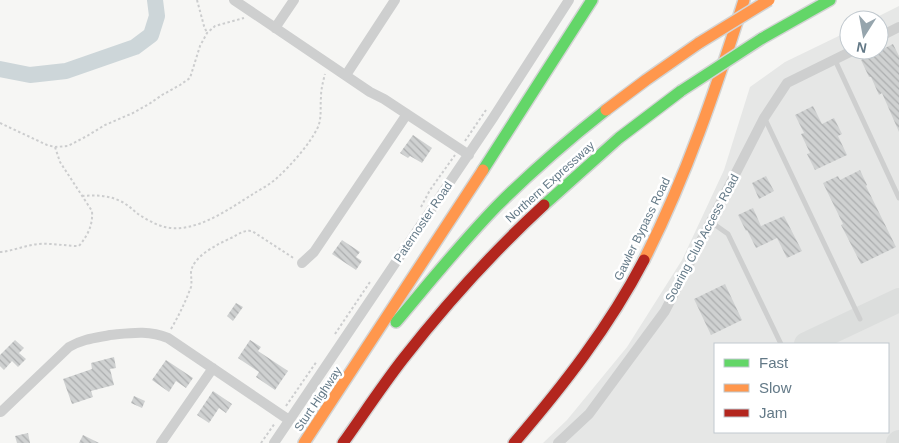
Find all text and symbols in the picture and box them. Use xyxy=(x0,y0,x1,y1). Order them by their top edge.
north arrow xyxy=(839,10,889,60)
text: N xyxy=(855,39,868,57)
street label: Northern Expressway xyxy=(503,138,597,226)
street label: Soaring Club Access Road xyxy=(662,172,742,304)
street label: Gawler Bypass Road xyxy=(611,175,673,283)
street label: Paternoster Road xyxy=(391,179,455,265)
legend xyxy=(714,343,889,433)
text: Fast xyxy=(759,354,789,371)
street label: Sturt Highway xyxy=(291,364,345,434)
text: Slow xyxy=(759,379,792,396)
text: Jam xyxy=(759,404,787,421)

